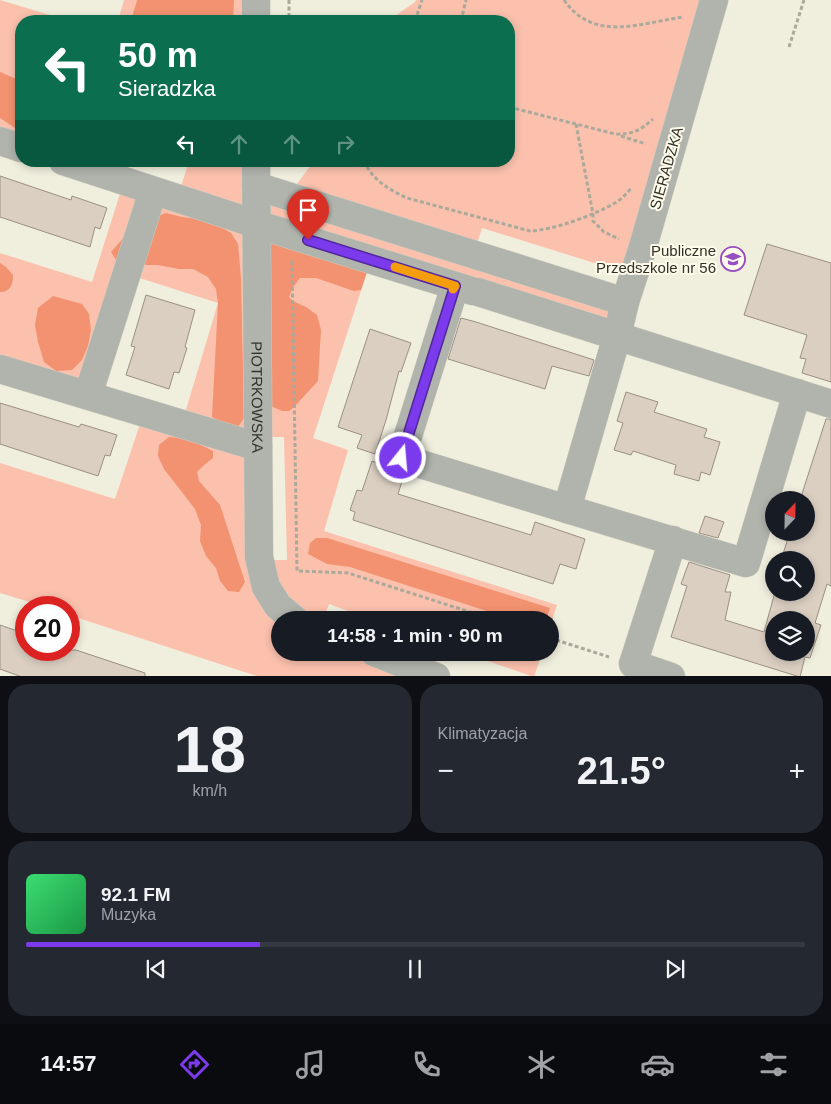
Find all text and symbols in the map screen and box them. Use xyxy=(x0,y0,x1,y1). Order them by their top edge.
icon: left xyxy=(35,35,100,100)
text: 50 m xyxy=(118,35,198,74)
text: Sieradzka xyxy=(118,76,216,101)
street label: SIERADZKA xyxy=(646,125,686,211)
icon: left xyxy=(172,130,200,158)
icon: ahead xyxy=(225,130,253,158)
icon: ahead xyxy=(278,130,306,158)
icon: right xyxy=(331,130,359,158)
pin xyxy=(287,189,329,240)
icon: arrive xyxy=(294,196,322,224)
place label: Publiczne Przedszkole nr 56 xyxy=(596,242,716,276)
school or university icon: Publiczne Przedszkole nr 56 xyxy=(720,246,746,272)
street label: PIOTRKOWSKA xyxy=(249,341,267,453)
position arrow xyxy=(374,431,426,483)
north arrow xyxy=(765,491,815,541)
map controls xyxy=(765,491,815,661)
button: search xyxy=(765,551,815,601)
speed limit sign: 20 xyxy=(15,596,80,661)
button: layers xyxy=(765,611,815,661)
text: 14:58 · 1 min · 90 m xyxy=(327,625,503,646)
text: 18 xyxy=(174,713,246,786)
text: Klimatyzacja xyxy=(438,725,527,742)
text: 21.5° xyxy=(577,750,666,792)
text: − xyxy=(438,755,454,786)
text: + xyxy=(789,755,805,786)
text: km/h xyxy=(192,782,227,799)
text: 92.1 FM xyxy=(101,884,171,905)
text: Muzyka xyxy=(101,906,156,923)
icon: previous xyxy=(142,955,170,983)
icon: pause xyxy=(401,955,429,983)
icon: next xyxy=(661,955,689,983)
icon: directions xyxy=(177,1047,212,1082)
icon: music xyxy=(293,1047,328,1082)
icon: phone xyxy=(409,1047,444,1082)
icon: climate xyxy=(524,1047,559,1082)
icon: car xyxy=(640,1047,675,1082)
icon: filters xyxy=(756,1047,791,1082)
text: 14:57 xyxy=(40,1051,97,1076)

